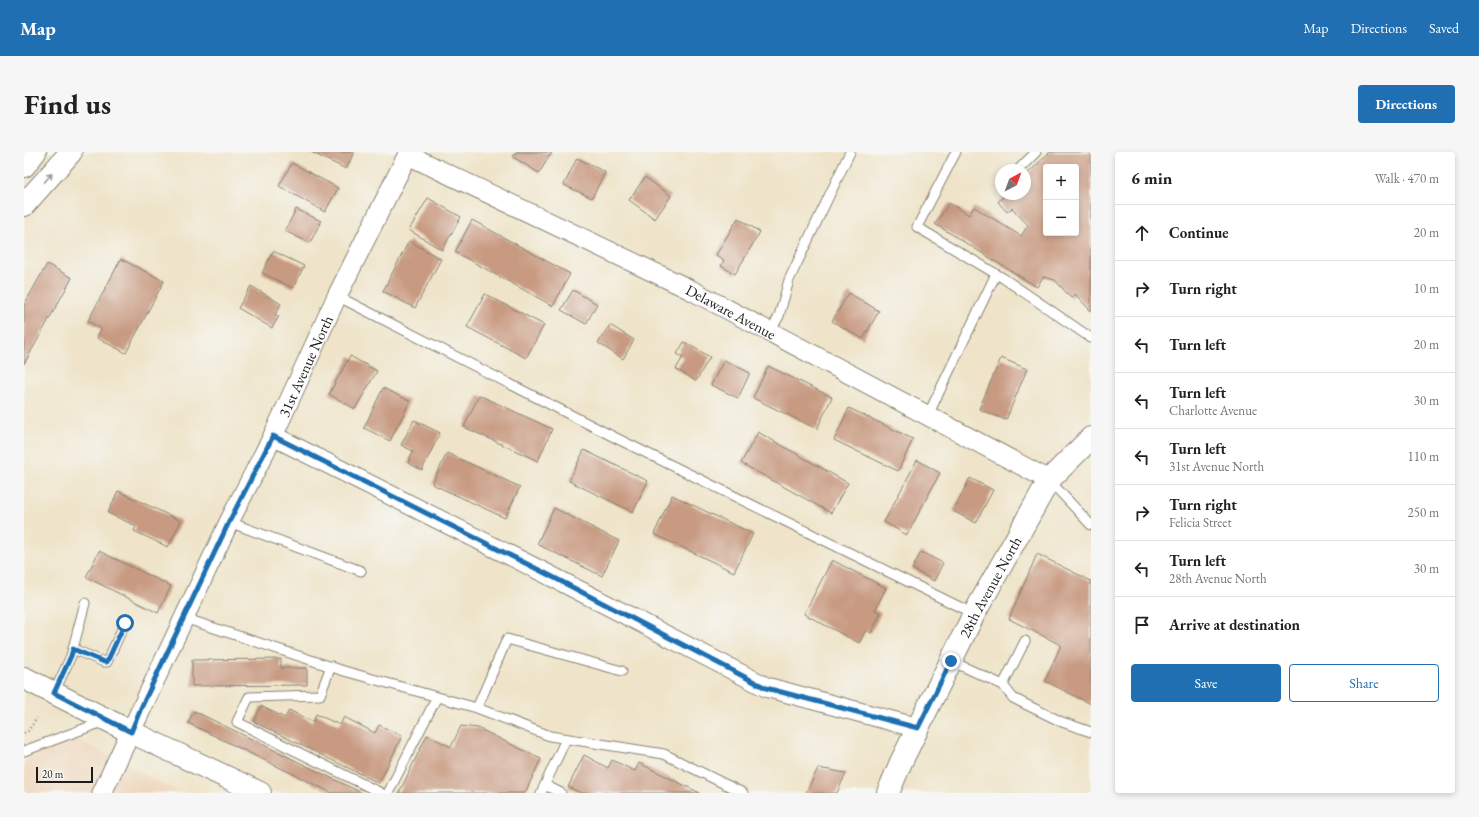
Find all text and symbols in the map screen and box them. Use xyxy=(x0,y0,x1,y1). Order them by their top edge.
text: Map xyxy=(20,16,56,41)
text: Map xyxy=(1303,19,1329,37)
text: Directions xyxy=(1351,19,1407,37)
text: Saved xyxy=(1429,19,1459,37)
button: Directions xyxy=(1358,85,1455,123)
text: Find us xyxy=(24,86,111,122)
north arrow xyxy=(995,164,1031,200)
map controls xyxy=(1043,164,1079,236)
button: + xyxy=(1043,164,1079,200)
text: 6 min xyxy=(1131,167,1172,189)
text: Walk · 470 m xyxy=(1375,170,1439,187)
one-way arrow xyxy=(43,173,52,184)
button: − xyxy=(1043,200,1079,236)
icon: ahead xyxy=(1131,222,1153,244)
text: Continue xyxy=(1169,223,1229,242)
text: 20 m xyxy=(1414,224,1439,241)
icon: right xyxy=(1131,278,1153,300)
text: Turn right xyxy=(1169,279,1237,298)
street label: Delaware Avenue xyxy=(683,280,780,343)
text: 10 m xyxy=(1414,280,1439,297)
street label: 31st Avenue North xyxy=(274,312,337,420)
icon: left xyxy=(1131,334,1153,356)
text: Turn left xyxy=(1169,335,1226,354)
text: 20 m xyxy=(1414,336,1439,353)
text: Turn left xyxy=(1169,383,1226,402)
icon: left xyxy=(1131,390,1153,412)
text: 30 m xyxy=(1414,392,1439,409)
text: Charlotte Avenue xyxy=(1169,402,1257,419)
text: Turn left xyxy=(1169,439,1226,458)
icon: left xyxy=(1131,446,1153,468)
text: 110 m xyxy=(1408,448,1439,465)
text: 31st Avenue North xyxy=(1169,458,1264,475)
text: Turn right xyxy=(1169,495,1237,514)
icon: right xyxy=(1131,502,1153,524)
text: 250 m xyxy=(1408,504,1439,521)
text: Felicia Street xyxy=(1169,514,1231,531)
street label: 28th Avenue North xyxy=(954,533,1025,641)
text: Turn left xyxy=(1169,551,1226,570)
icon: left xyxy=(1131,558,1153,580)
text: 30 m xyxy=(1414,560,1439,577)
text: 28th Avenue North xyxy=(1169,570,1267,587)
route start xyxy=(116,614,134,632)
icon: arrive xyxy=(1131,614,1153,636)
text: Arrive at destination xyxy=(1169,615,1300,634)
route end xyxy=(942,652,960,670)
button: Save xyxy=(1131,664,1281,702)
button: Share xyxy=(1289,664,1439,702)
scale bar xyxy=(36,765,93,784)
text: 20 m xyxy=(42,767,63,781)

